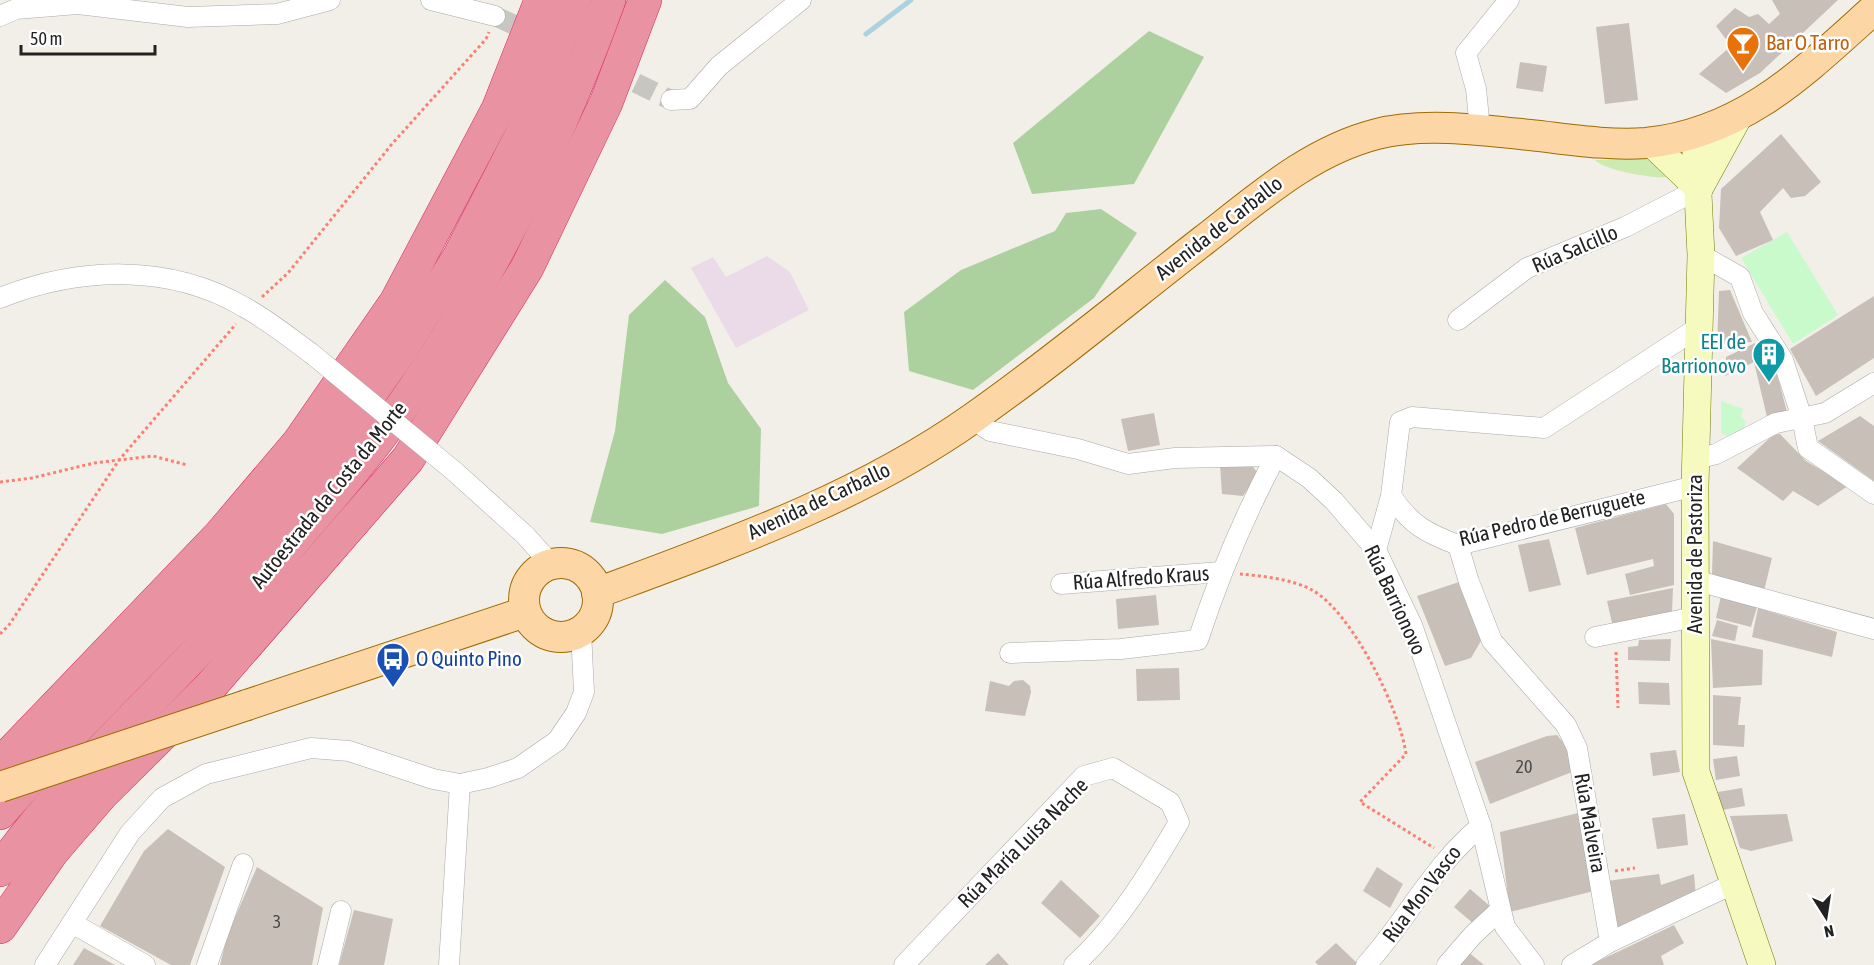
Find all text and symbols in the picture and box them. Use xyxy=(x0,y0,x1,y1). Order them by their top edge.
scale bar xyxy=(21,18,154,56)
bar icon: Bar O Tarro xyxy=(1725,25,1761,72)
text: 50 m xyxy=(30,28,62,49)
place label: Bar O Tarro xyxy=(1766,30,1850,54)
street label: Avenida de Carballo xyxy=(1150,170,1287,284)
street label: Rúa Salcillo xyxy=(1528,219,1621,277)
place label: EEI de Barrionovo xyxy=(1661,329,1746,377)
building icon: EEI de Barrionovo xyxy=(1751,336,1787,383)
street label: Autoestrada da Costa da Morte xyxy=(246,396,411,593)
street label: Avenida de Carballo xyxy=(744,457,894,544)
street label: Avenida de Pastoriza xyxy=(1682,474,1706,634)
street label: Rúa Pedro de Berruguete xyxy=(1456,484,1647,550)
street label: Rúa Barrionovo xyxy=(1360,541,1432,658)
street label: Rúa Alfredo Kraus xyxy=(1072,560,1210,594)
bus stop icon: O Quinto Pino xyxy=(375,641,411,688)
place label: O Quinto Pino xyxy=(416,646,522,670)
house number: 20 xyxy=(1516,756,1532,777)
street label: Rúa Malveira xyxy=(1570,771,1612,875)
street label: Rúa María Luisa Nache xyxy=(952,772,1092,912)
street label: Rúa Mon Vasco xyxy=(1377,840,1465,946)
north arrow xyxy=(1796,887,1856,947)
house number: 3 xyxy=(273,911,281,932)
text: N xyxy=(1823,922,1836,941)

